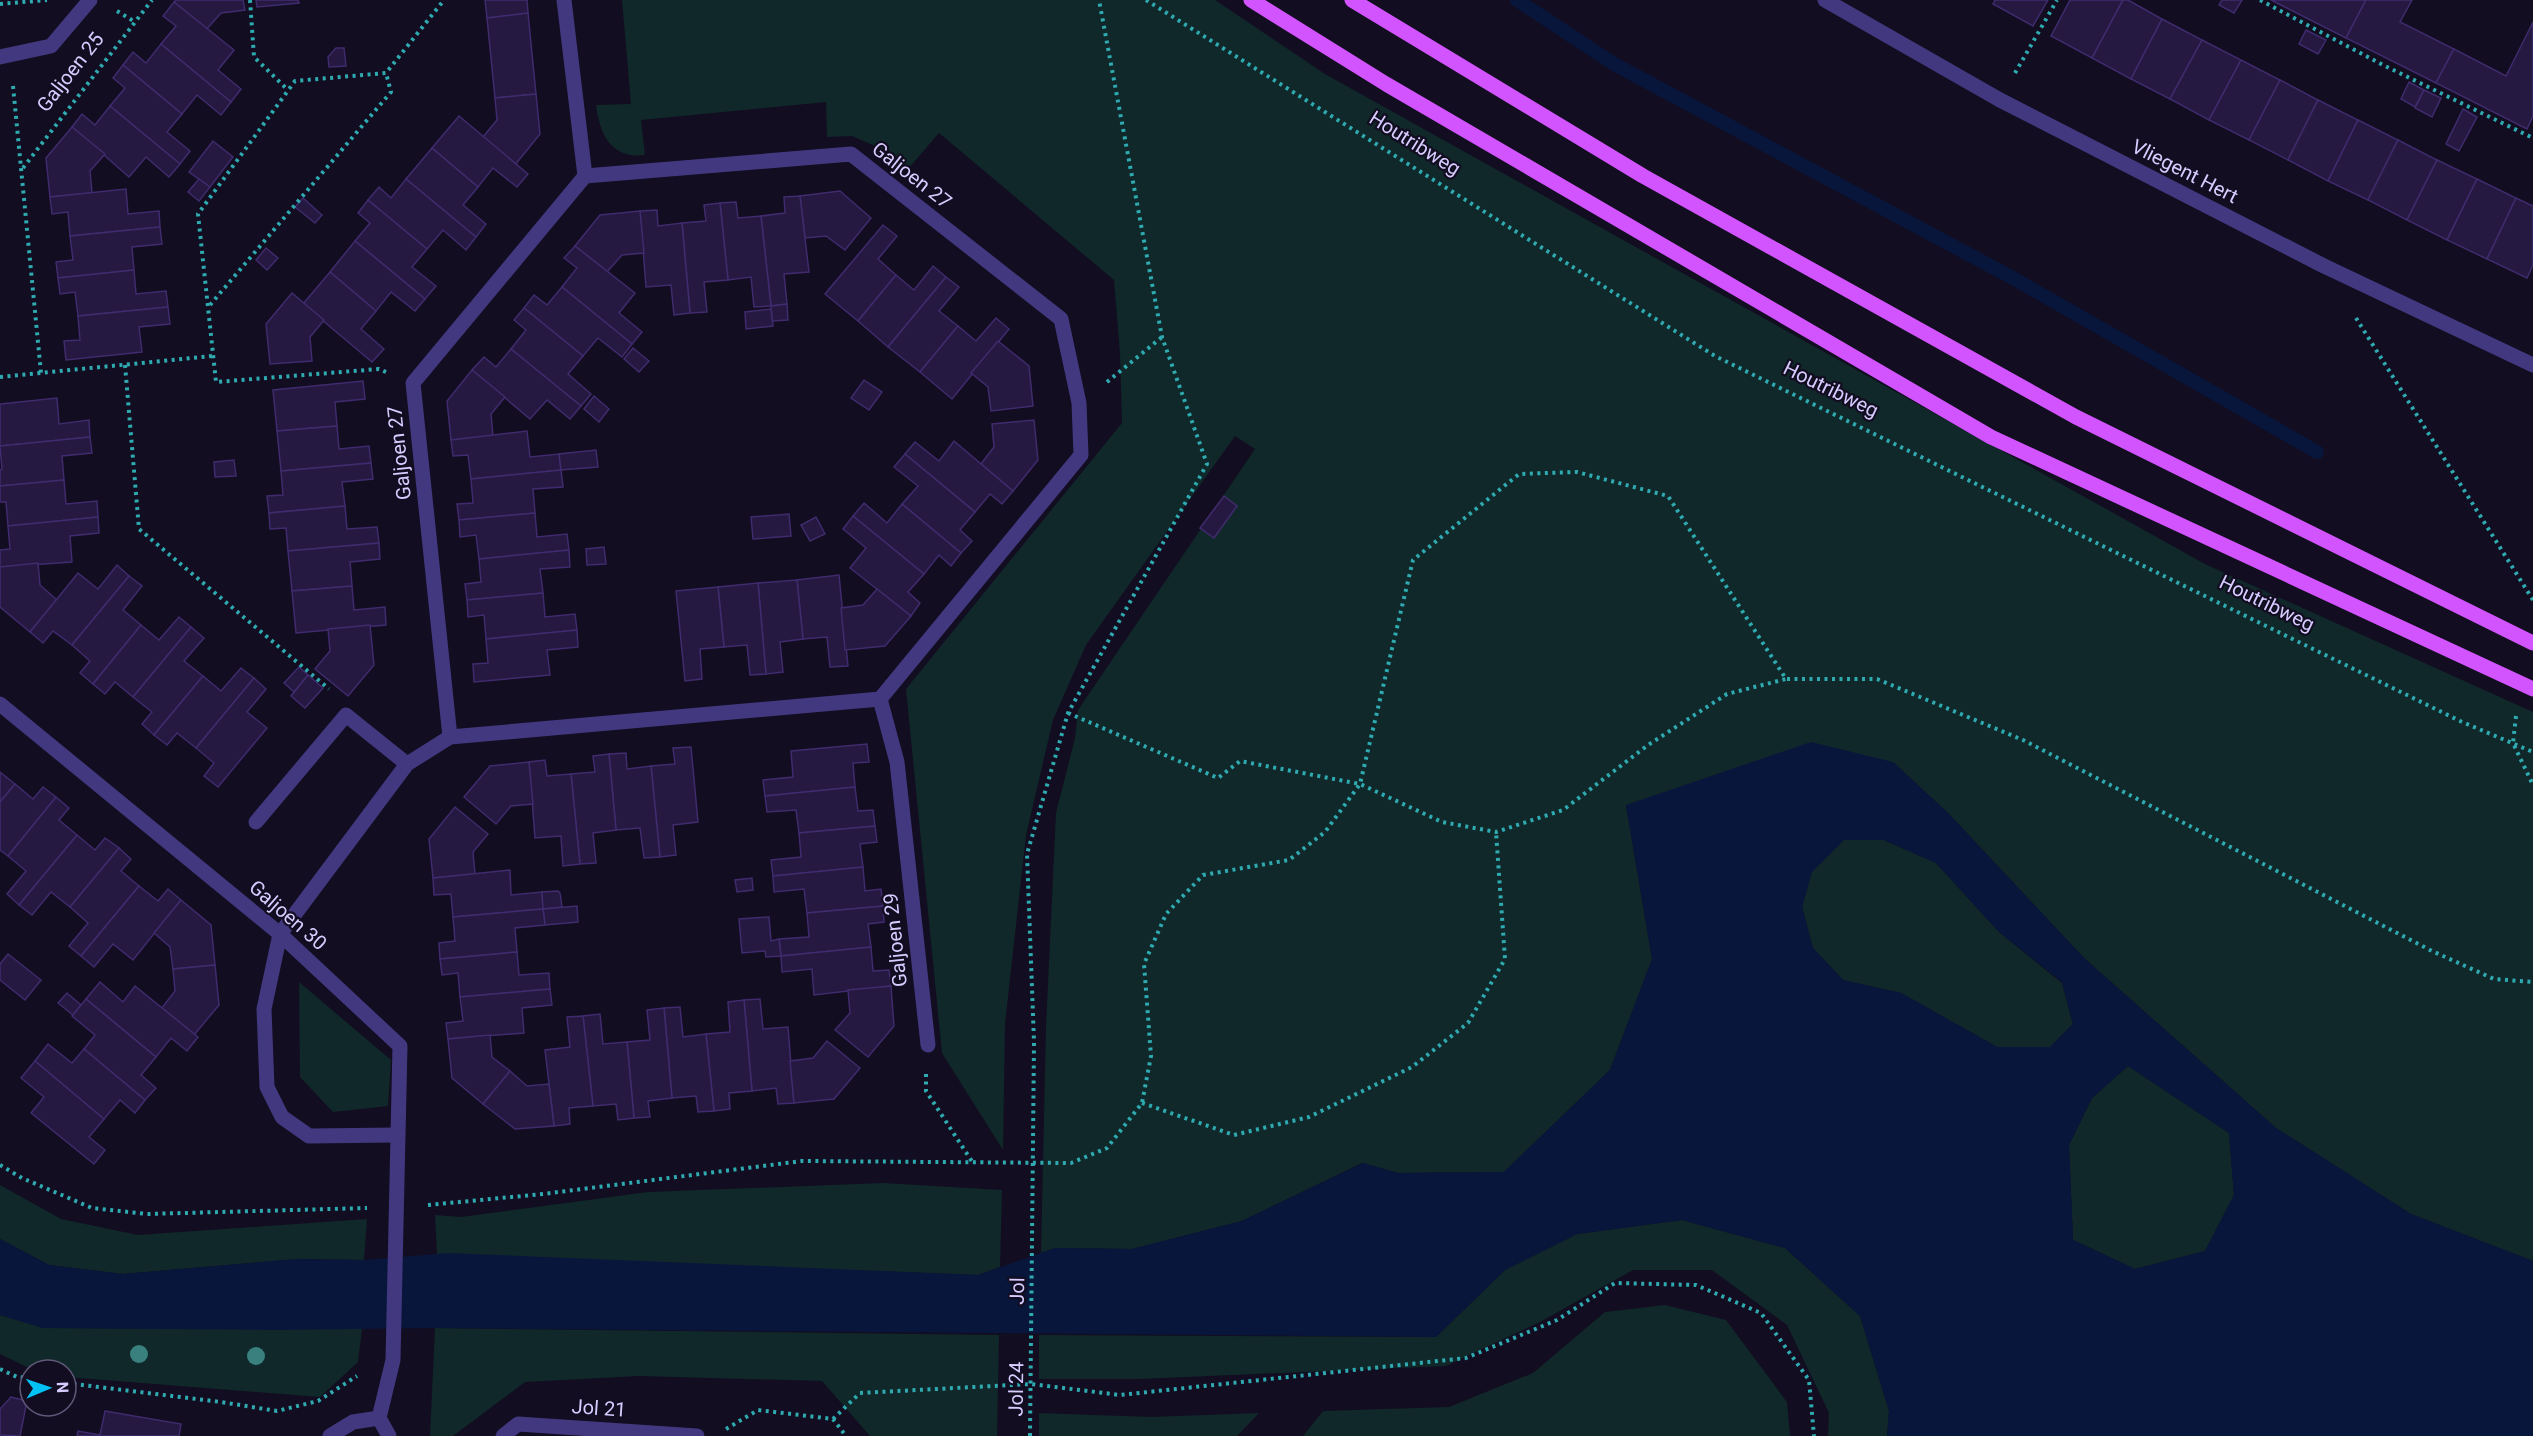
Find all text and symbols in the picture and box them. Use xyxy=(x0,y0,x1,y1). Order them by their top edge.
street label: Galjoen 25 xyxy=(31,27,109,117)
street label: Houtribweg xyxy=(1365,106,1465,180)
street label: Vliegent Hert xyxy=(2128,134,2242,208)
street label: Galjoen 27 xyxy=(867,136,957,214)
street label: Houtribweg xyxy=(1779,356,1883,422)
street label: Galjoen 27 xyxy=(382,405,416,501)
street label: Houtribweg xyxy=(2215,570,2319,636)
street label: Galjoen 30 xyxy=(244,875,332,955)
street label: Galjoen 29 xyxy=(878,892,912,988)
street label: Jol xyxy=(1005,1277,1029,1305)
north arrow xyxy=(18,1358,78,1418)
street label: Jol 24 xyxy=(1004,1361,1028,1417)
text: N xyxy=(53,1382,72,1393)
street label: Jol 21 xyxy=(571,1394,627,1422)

